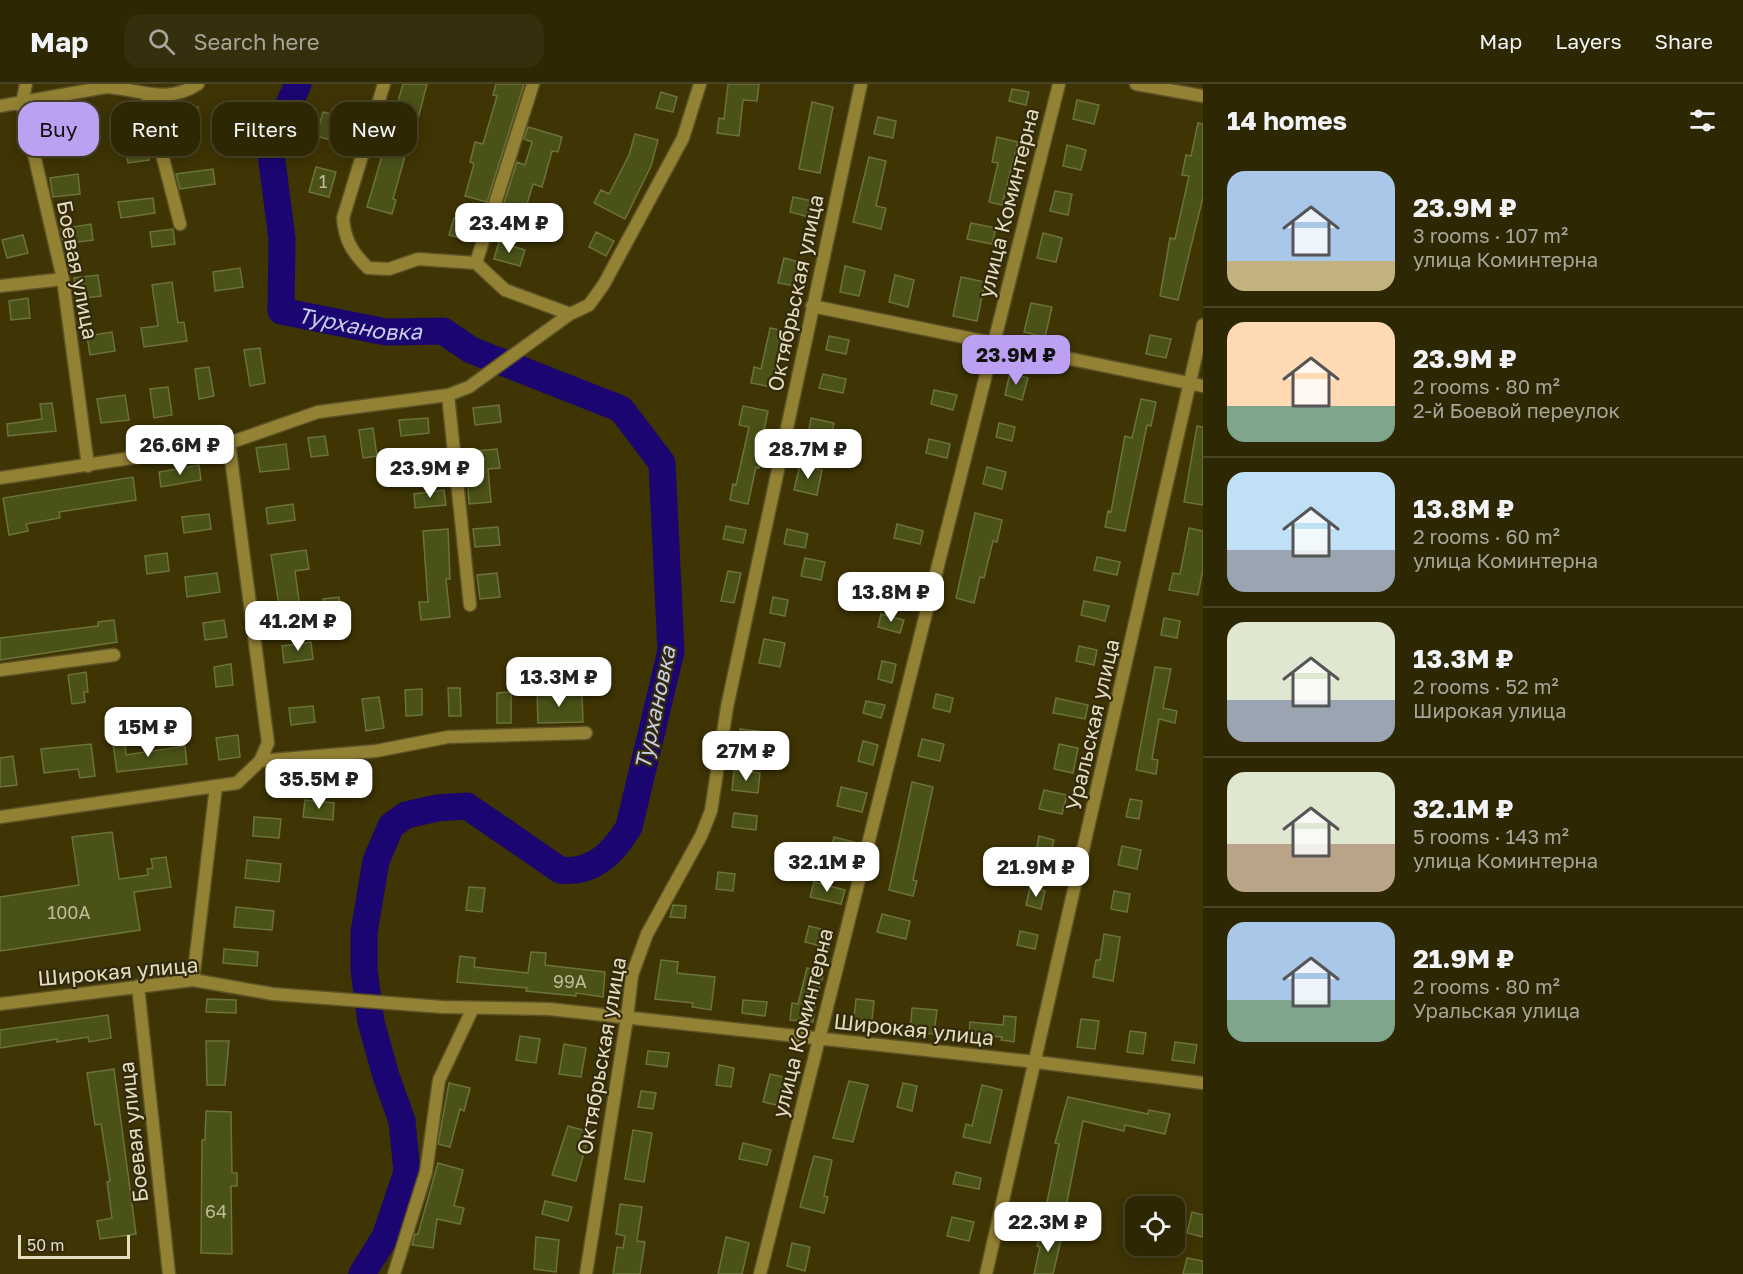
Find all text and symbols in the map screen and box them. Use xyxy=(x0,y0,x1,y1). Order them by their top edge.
search box xyxy=(124,14,544,68)
text: Map xyxy=(30,25,88,58)
icon: search xyxy=(145,25,178,58)
text: Search here xyxy=(193,28,319,55)
text: Map xyxy=(1479,28,1522,54)
text: Layers xyxy=(1555,28,1622,54)
text: Share xyxy=(1655,28,1713,54)
chip: Buy xyxy=(18,102,99,156)
chip: Rent xyxy=(111,102,200,156)
chip: Filters xyxy=(212,102,318,156)
chip: New xyxy=(330,102,417,156)
icon: filters xyxy=(1686,104,1719,137)
street label: улица Коминтерна xyxy=(972,105,1044,300)
text: 14 homes xyxy=(1227,105,1347,136)
house number: 1 xyxy=(319,170,328,192)
street label: Октябрьская улица xyxy=(761,192,829,393)
text: 23.9M ₽ xyxy=(1413,192,1517,223)
icon: home xyxy=(1275,195,1347,267)
street label: Боевая улица xyxy=(52,198,104,342)
pin: 23.4M ₽ xyxy=(454,203,564,254)
text: 23.4M ₽ xyxy=(469,210,549,234)
text: 3 rooms · 107 m² xyxy=(1413,223,1568,247)
text: улица Коминтерна xyxy=(1413,247,1598,271)
water label: Турхановка xyxy=(296,301,424,345)
pin: 23.9M ₽ xyxy=(961,335,1071,386)
text: 23.9M ₽ xyxy=(976,342,1056,366)
text: 23.9M ₽ xyxy=(1413,343,1517,374)
icon: home xyxy=(1275,346,1347,418)
text: 2 rooms · 80 m² xyxy=(1413,374,1560,398)
text: 2-й Боевой переулок xyxy=(1413,398,1620,422)
pin: 26.6M ₽ xyxy=(125,425,235,476)
pin: 28.7M ₽ xyxy=(753,429,863,480)
text: 26.6M ₽ xyxy=(140,432,220,456)
text: 28.7M ₽ xyxy=(769,436,847,460)
pin: 23.9M ₽ xyxy=(375,448,485,499)
text: 23.9M ₽ xyxy=(390,455,470,479)
text: 13.8M ₽ xyxy=(1413,493,1514,524)
icon: home xyxy=(1275,496,1347,568)
text: 2 rooms · 60 m² xyxy=(1413,524,1560,548)
text: улица Коминтерна xyxy=(1413,548,1598,572)
pin: 13.8M ₽ xyxy=(836,572,946,623)
text: 13.8M ₽ xyxy=(852,579,930,603)
pin: 41.2M ₽ xyxy=(243,601,353,652)
text: 41.2M ₽ xyxy=(259,608,337,632)
street label: Уральская улица xyxy=(1060,636,1124,813)
water label: Турхановка xyxy=(628,642,681,772)
text: 13.3M ₽ xyxy=(1413,643,1514,674)
icon: home xyxy=(1275,646,1347,718)
pin: 13.3M ₽ xyxy=(504,657,614,708)
text: 13.3M ₽ xyxy=(520,664,598,688)
text: 2 rooms · 52 m² xyxy=(1413,674,1559,698)
text: Широкая улица xyxy=(1413,698,1567,722)
pin: 15M ₽ xyxy=(106,707,190,758)
text: 15M ₽ xyxy=(119,714,177,738)
pin: 27M ₽ xyxy=(704,731,788,782)
text: 27M ₽ xyxy=(716,738,776,762)
pin: 35.5M ₽ xyxy=(264,759,374,810)
text: 35.5M ₽ xyxy=(279,766,359,790)
text: 32.1M ₽ xyxy=(1413,793,1514,824)
icon: home xyxy=(1275,796,1347,868)
text: 5 rooms · 143 m² xyxy=(1413,824,1569,848)
pin: 32.1M ₽ xyxy=(772,842,882,893)
pin: 21.9M ₽ xyxy=(981,847,1091,898)
text: улица Коминтерна xyxy=(1413,848,1598,872)
text: 32.1M ₽ xyxy=(788,849,866,873)
text: 21.9M ₽ xyxy=(997,854,1075,878)
house number: 100А xyxy=(47,901,91,923)
street label: улица Коминтерна xyxy=(766,925,838,1120)
text: 21.9M ₽ xyxy=(1413,943,1514,974)
icon: home xyxy=(1275,946,1347,1018)
street label: Широкая улица xyxy=(36,951,199,991)
street label: Октябрьская улица xyxy=(571,955,631,1157)
house number: 99А xyxy=(553,970,587,992)
text: 2 rooms · 80 m² xyxy=(1413,974,1560,998)
text: Уральская улица xyxy=(1413,998,1580,1022)
street label: Широкая улица xyxy=(833,1008,996,1050)
street label: Боевая улица xyxy=(113,1061,153,1204)
map controls xyxy=(1125,1196,1185,1256)
button: locate xyxy=(1125,1196,1185,1256)
house number: 64 xyxy=(205,1200,227,1222)
pin: 22.3M ₽ xyxy=(993,1202,1103,1253)
text: 22.3M ₽ xyxy=(1008,1209,1088,1233)
scale bar xyxy=(18,1232,130,1260)
text: 50 m xyxy=(27,1235,64,1255)

